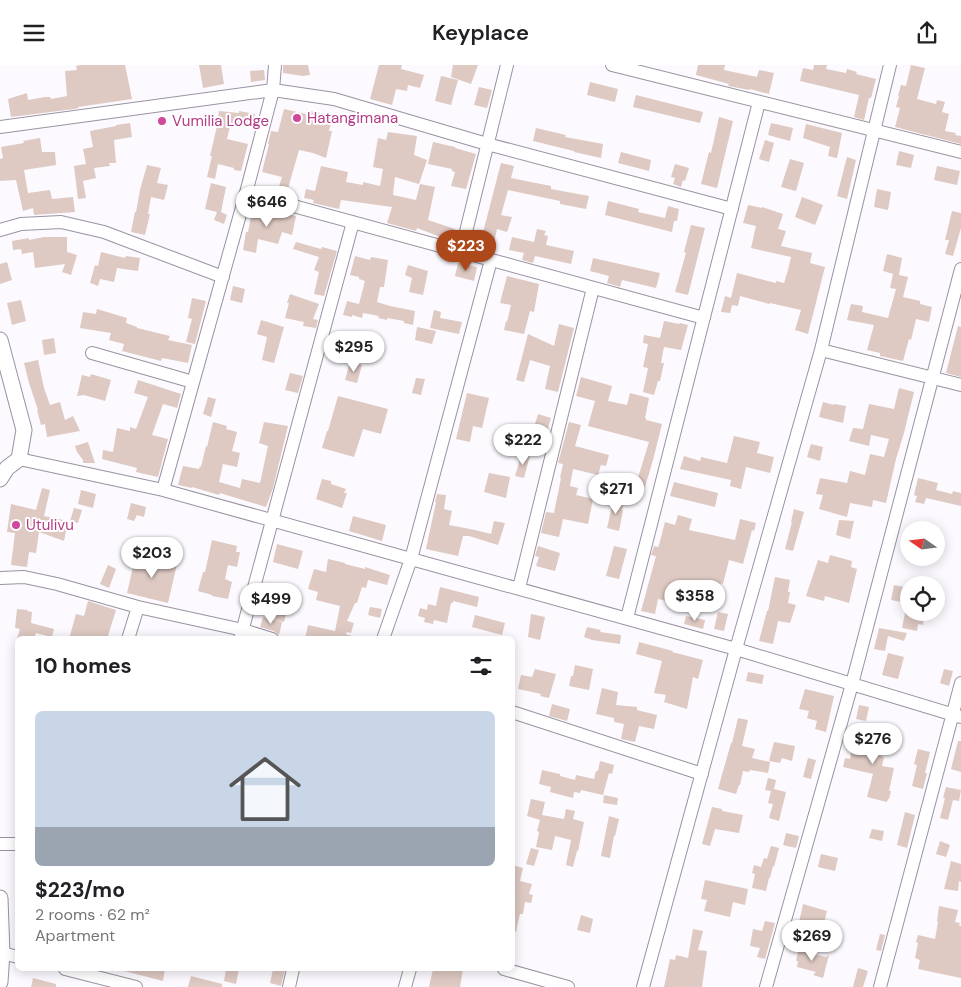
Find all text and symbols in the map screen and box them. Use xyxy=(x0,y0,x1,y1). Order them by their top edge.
text: Keyplace xyxy=(432,18,529,47)
icon: menu xyxy=(20,19,48,47)
icon: share xyxy=(913,19,941,47)
place label: Hatangimana xyxy=(307,108,398,128)
place label: Vumilia Lodge xyxy=(172,111,269,131)
marker: Hatangimana xyxy=(291,112,303,124)
marker: Vumilia Lodge xyxy=(156,115,168,127)
pin: $646 xyxy=(237,185,297,228)
text: $646 xyxy=(247,191,287,212)
pin: $223 xyxy=(436,229,496,272)
text: $223 xyxy=(447,235,485,256)
pin: $295 xyxy=(324,331,384,373)
text: $295 xyxy=(335,336,373,357)
pin: $222 xyxy=(493,423,553,466)
text: $222 xyxy=(504,429,542,450)
pin: $271 xyxy=(586,473,646,515)
text: $271 xyxy=(599,478,633,499)
place label: Utulivu xyxy=(26,515,74,535)
marker: Utulivu xyxy=(10,519,22,531)
north arrow xyxy=(900,521,945,566)
map controls xyxy=(900,521,945,621)
pin: $203 xyxy=(122,537,182,579)
text: $203 xyxy=(132,542,172,563)
button: locate xyxy=(900,576,945,621)
pin: $358 xyxy=(665,579,725,622)
pin: $499 xyxy=(241,583,301,625)
text: $358 xyxy=(675,585,715,606)
text: $499 xyxy=(251,588,291,609)
text: 10 homes xyxy=(35,652,132,680)
icon: filters xyxy=(467,652,495,680)
pin: $276 xyxy=(843,723,903,765)
text: $276 xyxy=(854,728,892,749)
icon: home xyxy=(220,744,310,834)
text: $223/mo xyxy=(35,876,125,904)
text: 2 rooms · 62 m² xyxy=(35,904,150,925)
pin: $269 xyxy=(782,919,842,962)
text: Apartment xyxy=(35,925,115,946)
text: $269 xyxy=(793,925,831,946)

